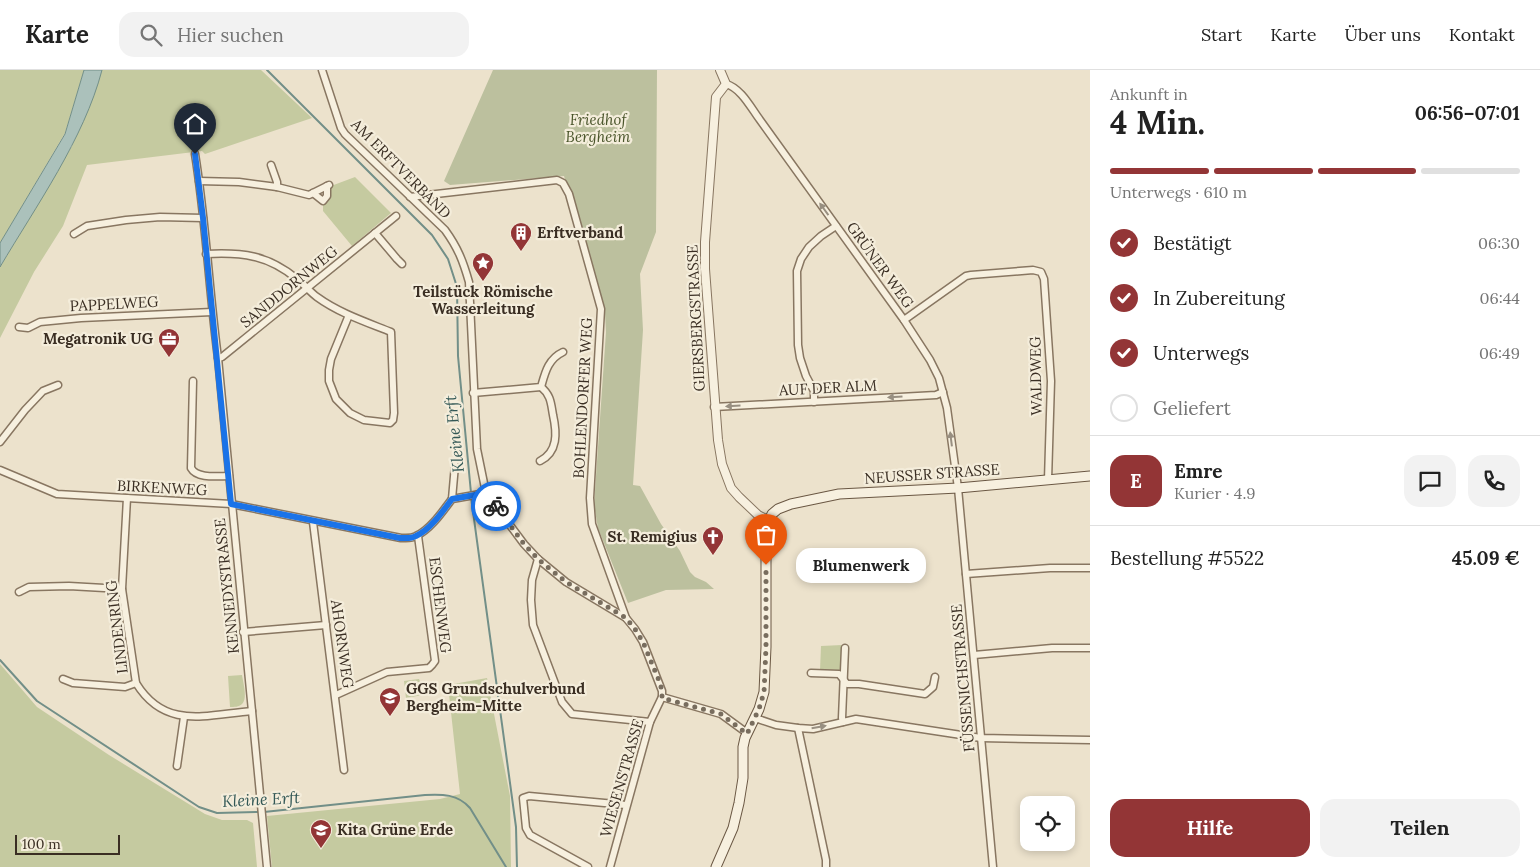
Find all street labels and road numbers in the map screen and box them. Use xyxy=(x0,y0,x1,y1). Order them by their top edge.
street label: AM ERFTVERBAND xyxy=(347,114,455,223)
street label: GRÜNER WEG xyxy=(843,218,918,312)
street label: SANDDORNWEG xyxy=(236,241,342,332)
street label: GIERSBERGSTRASSE xyxy=(682,244,709,392)
street label: PAPPELWEG xyxy=(69,292,159,315)
street label: BOHLENDORFER WEG xyxy=(569,316,596,479)
street label: WALDWEG xyxy=(1025,336,1046,416)
street label: AUF DER ALM xyxy=(777,375,878,400)
street label: NEUSSER STRASSE xyxy=(864,459,1000,488)
street label: BIRKENWEG xyxy=(116,476,208,499)
street label: KENNEDYSTRASSE xyxy=(210,517,243,655)
street label: ESCHENWEG xyxy=(425,556,456,655)
street label: LINDENRING xyxy=(101,579,132,675)
street label: AHORNWEG xyxy=(327,597,358,690)
street label: FÜSSENICHSTRASSE xyxy=(947,603,978,753)
street label: WIESENSTRASSE xyxy=(595,716,648,839)

